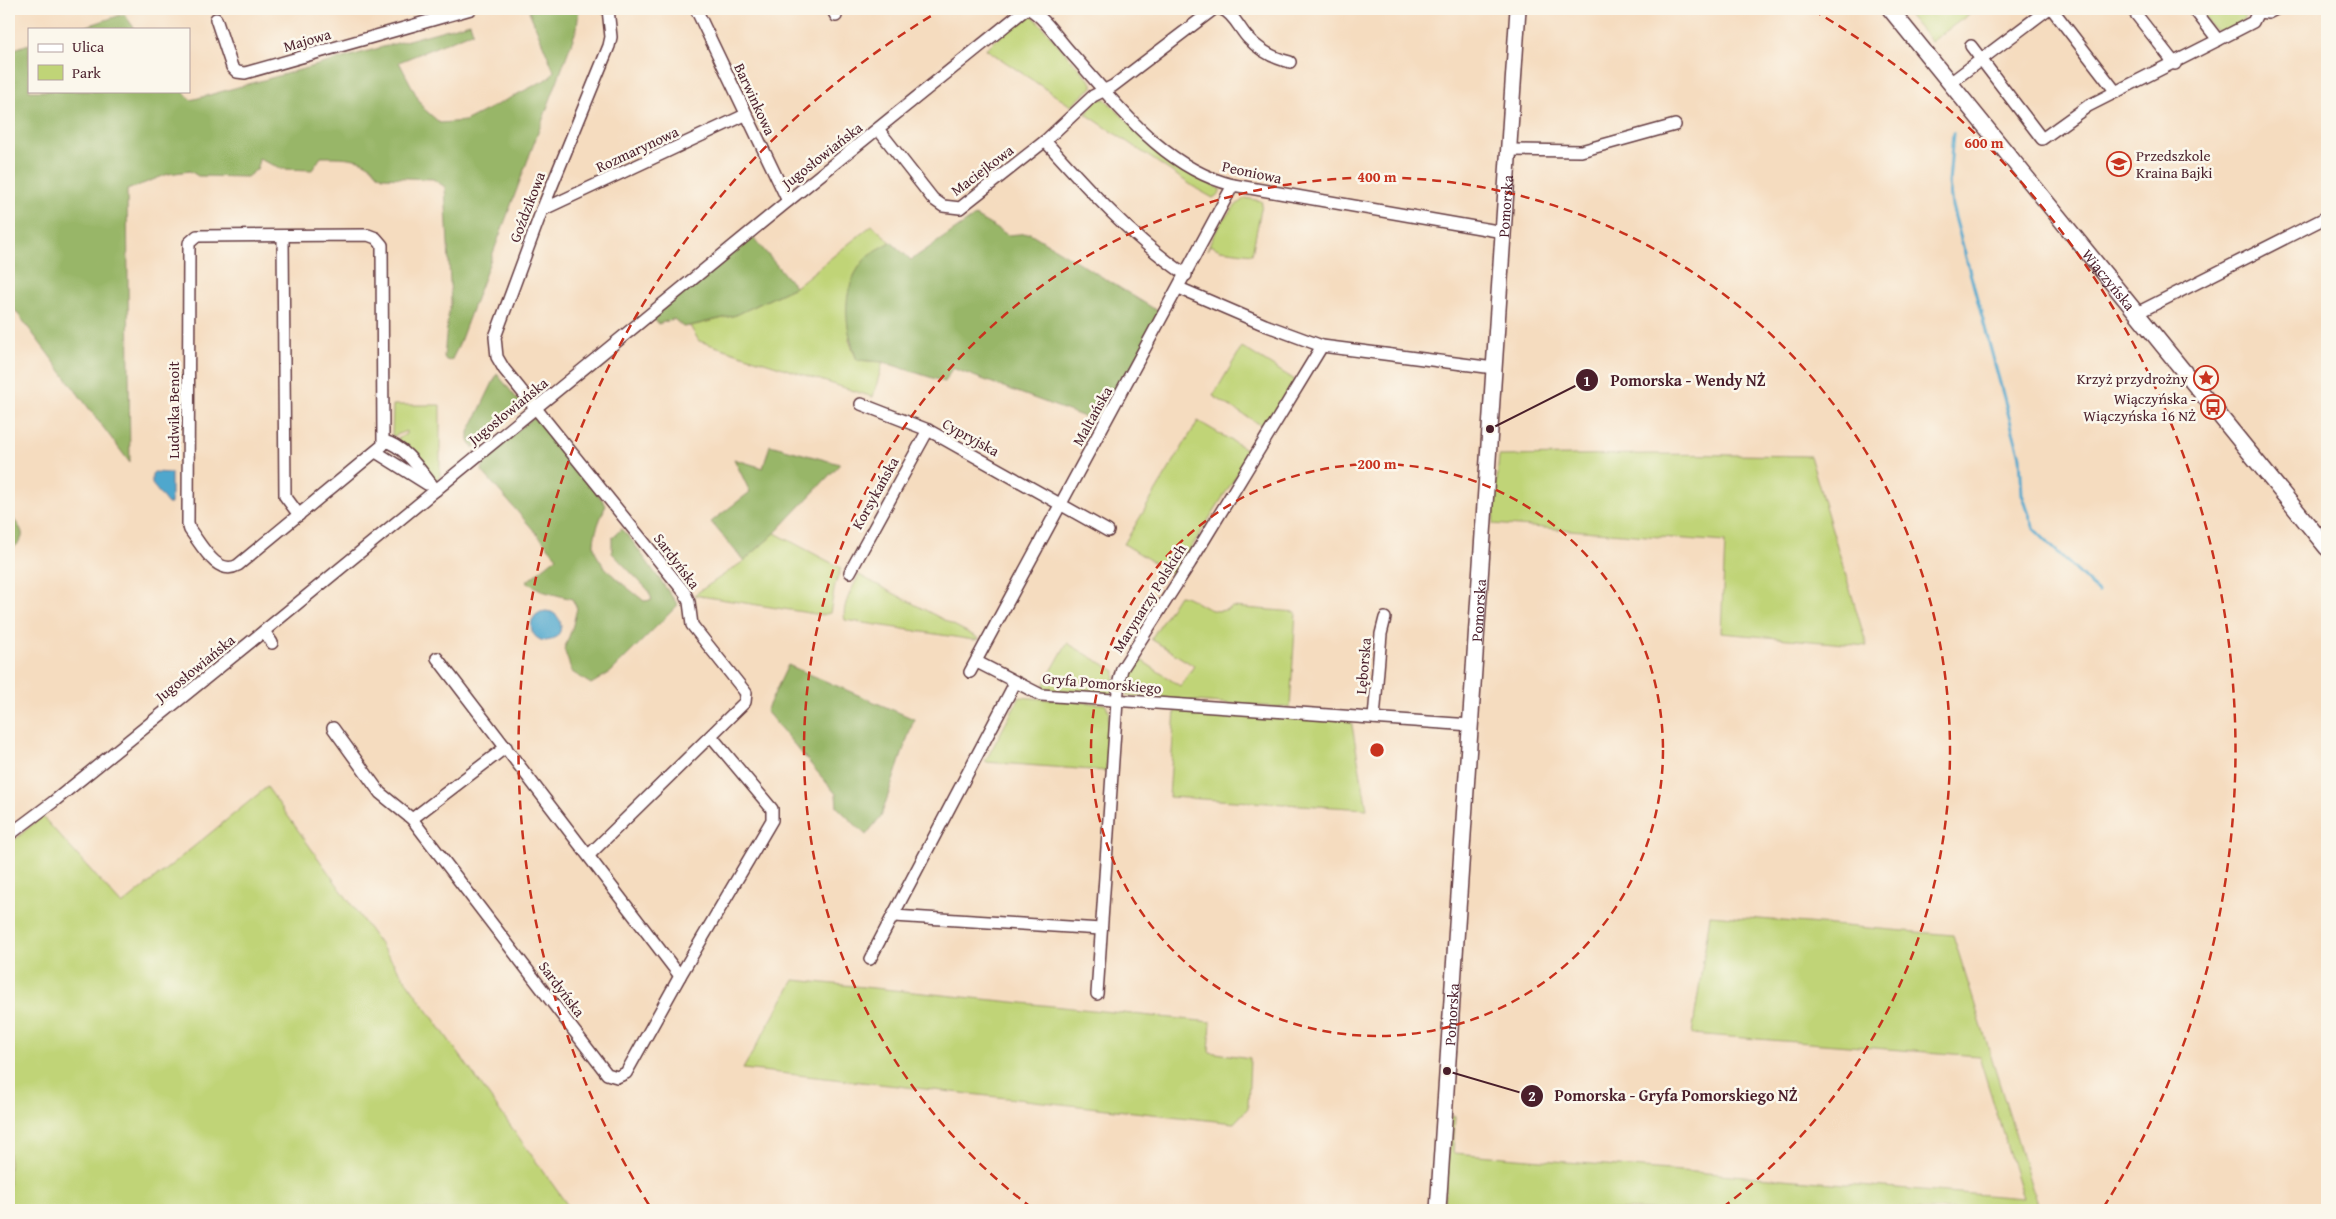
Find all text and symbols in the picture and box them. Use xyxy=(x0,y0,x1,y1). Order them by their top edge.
street label: Majowa xyxy=(281,23,333,57)
legend xyxy=(28,28,190,92)
text: Ulica xyxy=(72,36,104,57)
street label: Barwinkowa xyxy=(729,60,781,138)
text: Park xyxy=(72,62,101,83)
street label: Jugosłowiańska xyxy=(776,117,867,194)
street label: Rozmarynowa xyxy=(592,121,682,177)
text: 600 m xyxy=(1964,132,2004,153)
street label: Maciejkowa xyxy=(946,139,1018,201)
place label: Przedszkole Kraina Bajki xyxy=(2136,145,2212,183)
school or university icon: Przedszkole Kraina Bajki xyxy=(2106,151,2132,177)
street label: Peoniowa xyxy=(1220,155,1284,189)
text: 400 m xyxy=(1357,166,1397,187)
street label: Goździkowa xyxy=(504,169,550,245)
street label: Pomorska xyxy=(1492,174,1517,238)
street label: Wiączyńska xyxy=(2078,244,2141,315)
street label: Ludwika Benoit xyxy=(163,361,184,459)
callout: Pomorska - Wendy NŻ xyxy=(1575,365,1775,396)
place icon: Krzyż przydrożny xyxy=(2193,365,2219,391)
text: Pomorska - Wendy NŻ xyxy=(1610,368,1766,392)
place label: Krzyż przydrożny xyxy=(2077,368,2189,389)
text: 1 xyxy=(1583,370,1591,391)
street label: Jugosłowiańska xyxy=(462,372,552,451)
street label: Maltańska xyxy=(1067,382,1117,450)
place label: Wiączyńska - Wiączyńska 16 NŻ xyxy=(2083,388,2196,426)
bus stop icon: Wiączyńska - Wiączyńska 16 NŻ xyxy=(2200,394,2226,420)
street label: Cypryjska xyxy=(939,413,1003,461)
street label: Korsykańska xyxy=(846,453,904,533)
text: 200 m xyxy=(1357,453,1397,474)
street label: Sardyńska xyxy=(649,529,705,593)
street label: Marynarzy Polskich xyxy=(1107,539,1191,656)
street label: Pomorska xyxy=(1465,578,1490,642)
street label: Jugosłowiańska xyxy=(149,629,239,708)
street label: Lęborska xyxy=(1350,637,1376,695)
street label: Gryfa Pomorskiego xyxy=(1042,667,1163,699)
centre of rings xyxy=(1368,741,1386,759)
street label: Sardyńska xyxy=(534,957,590,1021)
street label: Pomorska xyxy=(1438,983,1464,1046)
callout: Pomorska - Gryfa Pomorskiego NŻ xyxy=(1519,1080,1807,1111)
text: Pomorska - Gryfa Pomorskiego NŻ xyxy=(1554,1083,1798,1107)
text: 2 xyxy=(1528,1085,1536,1106)

